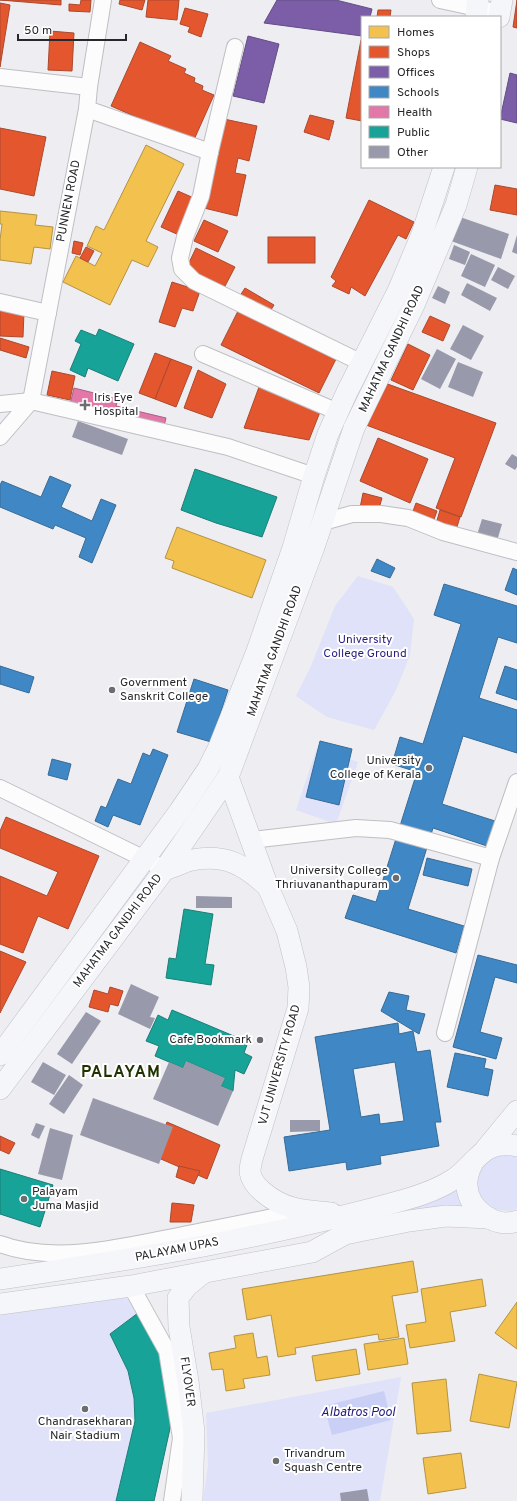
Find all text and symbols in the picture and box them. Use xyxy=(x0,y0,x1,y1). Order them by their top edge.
scale bar xyxy=(18,16,126,42)
legend xyxy=(361,16,501,168)
text: 50 m xyxy=(24,23,52,39)
text: Homes xyxy=(397,25,434,41)
text: Shops xyxy=(397,45,430,61)
text: Offices xyxy=(397,65,435,81)
text: Schools xyxy=(397,85,439,101)
text: Health xyxy=(397,105,432,121)
text: Public xyxy=(397,125,430,141)
text: Other xyxy=(397,145,429,161)
street label: PUNNEN ROAD xyxy=(53,159,85,243)
street label: MAHATMA GANDHI ROAD xyxy=(355,283,429,415)
place label: Iris Eye Hospital xyxy=(94,390,138,420)
marker: Iris Eye Hospital xyxy=(79,399,91,411)
street label: MAHATMA GANDHI ROAD xyxy=(244,583,306,719)
park label: University College Ground xyxy=(323,632,407,662)
place label: Government Sanskrit College xyxy=(120,675,208,705)
marker: Government Sanskrit College xyxy=(107,685,117,695)
place label: University College of Kerala xyxy=(330,753,421,783)
marker: University College of Kerala xyxy=(424,763,434,773)
place label: University College Thriuvananthapuram xyxy=(275,863,388,893)
street label: MAHATMA GANDHI ROAD xyxy=(70,871,166,991)
marker: University College Thriuvananthapuram xyxy=(391,873,401,883)
street label: VJT UNIVERSITY ROAD xyxy=(255,1003,305,1127)
place label: Cafe Bookmark xyxy=(169,1032,252,1048)
marker: Cafe Bookmark xyxy=(255,1035,265,1045)
district label: PALAYAM xyxy=(81,1063,161,1083)
place label: Palayam Juma Masjid xyxy=(32,1184,99,1214)
marker: Palayam Juma Masjid xyxy=(19,1194,29,1204)
street label: PALAYAM UPAS xyxy=(134,1234,220,1266)
street label: FLYOVER xyxy=(176,1356,198,1408)
marker: Chandrasekharan Nair Stadium xyxy=(80,1404,90,1414)
water label: Albatros Pool xyxy=(321,1405,396,1421)
place label: Chandrasekharan Nair Stadium xyxy=(38,1414,132,1444)
place label: Trivandrum Squash Centre xyxy=(284,1446,362,1476)
marker: Trivandrum Squash Centre xyxy=(271,1456,281,1466)

